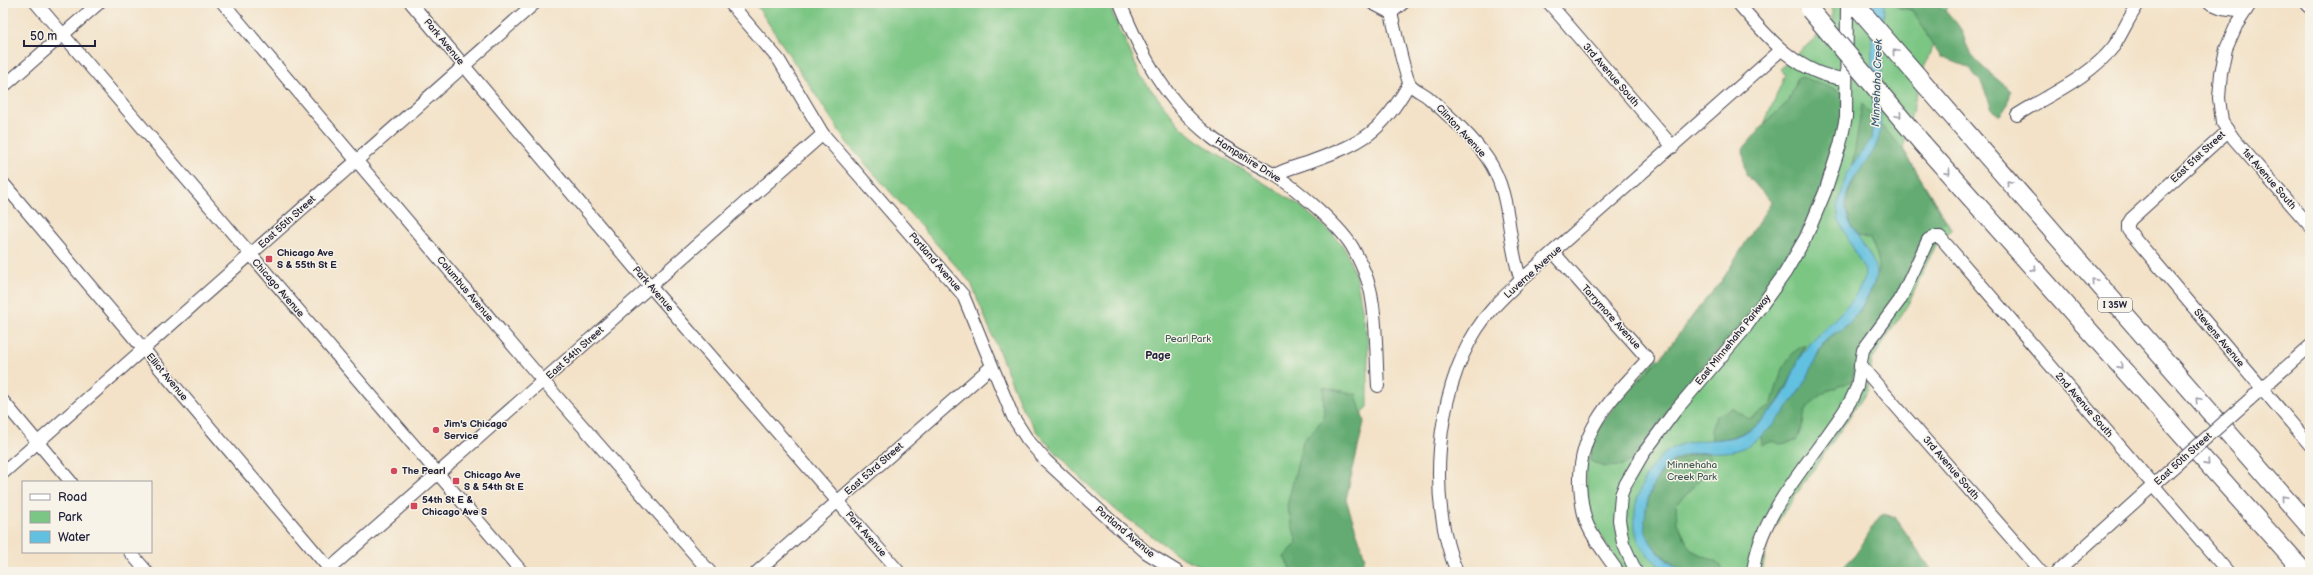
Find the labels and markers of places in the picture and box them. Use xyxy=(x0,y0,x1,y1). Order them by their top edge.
place label: Chicago Ave S & 55th St E xyxy=(277,247,337,271)
marker: Chicago Ave S & 55th St E xyxy=(264,254,274,264)
place label: Jim's Chicago Service xyxy=(444,418,508,442)
marker: Jim's Chicago Service xyxy=(431,425,441,435)
place label: The Pearl xyxy=(402,465,445,477)
marker: The Pearl xyxy=(389,466,399,476)
place label: Chicago Ave S & 54th St E xyxy=(464,469,524,493)
marker: Chicago Ave S & 54th St E xyxy=(451,476,461,486)
place label: 54th St E & Chicago Ave S xyxy=(422,494,487,518)
marker: 54th St E & Chicago Ave S xyxy=(409,501,419,511)

